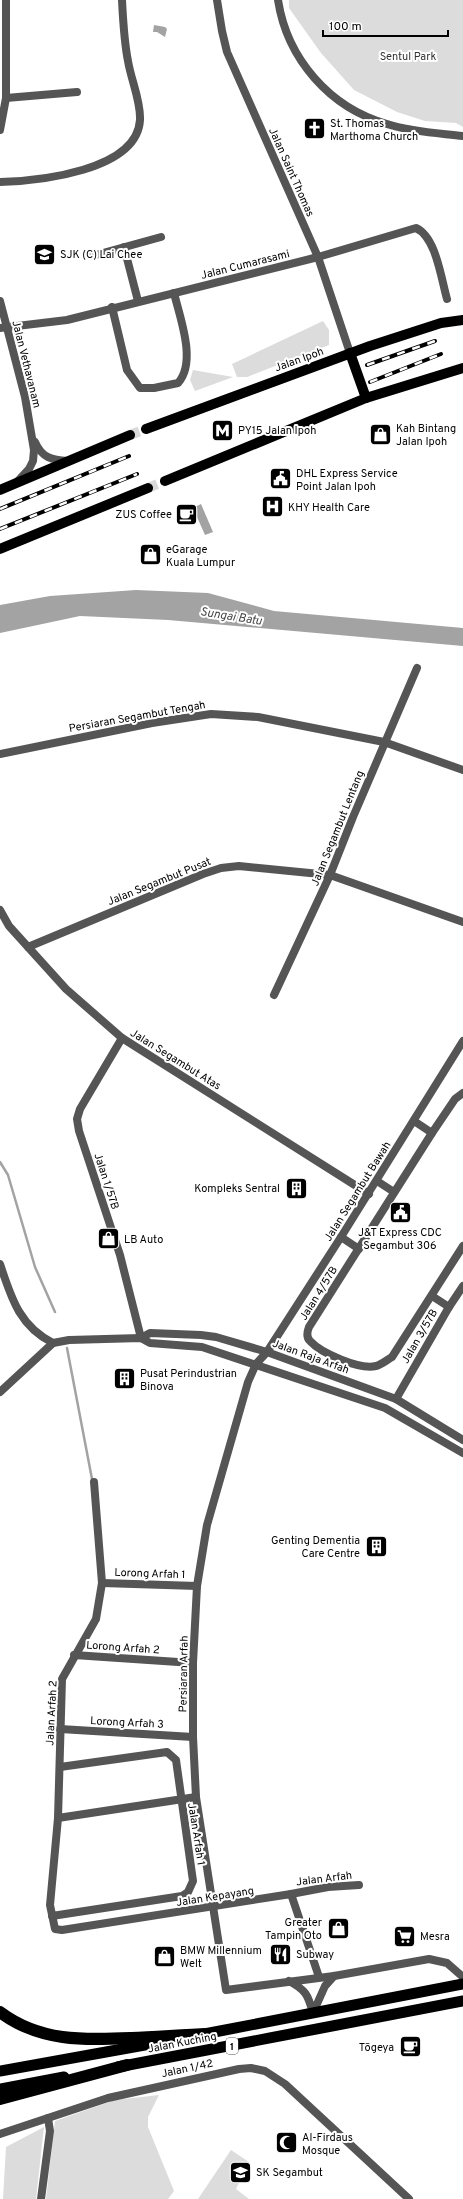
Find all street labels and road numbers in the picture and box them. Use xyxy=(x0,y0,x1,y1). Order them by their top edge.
street label: Jalan Saint Thomas xyxy=(265,126,317,219)
street label: Jalan Cumarasami xyxy=(199,247,291,283)
street label: Jalan Vethavanam xyxy=(8,319,44,409)
street label: Jalan Ipoh xyxy=(273,345,326,375)
street label: Persiaran Segambut Tengah xyxy=(68,698,207,736)
street label: Jalan Segambut Lentang xyxy=(308,769,368,888)
street label: Jalan Segambut Pusat xyxy=(106,855,213,909)
street label: Jalan Segambut Atas xyxy=(127,1026,223,1093)
street label: Jalan Segambut Bawah xyxy=(321,1139,394,1244)
street label: Jalan 1/57B xyxy=(90,1151,122,1211)
street label: Jalan 4/57B xyxy=(297,1264,341,1323)
street label: Jalan 3/57B xyxy=(399,1307,441,1366)
street label: Jalan Raja Arfah xyxy=(270,1337,351,1377)
street label: Lorong Arfah 1 xyxy=(114,1566,186,1582)
street label: Persiaran Arfah xyxy=(176,1635,192,1713)
street label: Lorong Arfah 2 xyxy=(86,1638,160,1658)
street label: Jalan Arfah 2 xyxy=(43,1680,61,1746)
street label: Lorong Arfah 3 xyxy=(90,1714,164,1732)
street label: Jalan Arfah 1 xyxy=(184,1802,208,1866)
street label: Jalan Arfah xyxy=(295,1869,353,1889)
street label: Jalan Kepayang xyxy=(175,1884,255,1910)
street label: Jalan Kuching xyxy=(147,2029,218,2057)
road number: 1 xyxy=(226,2038,238,2054)
street label: Jalan 1/42 xyxy=(160,2057,214,2081)

